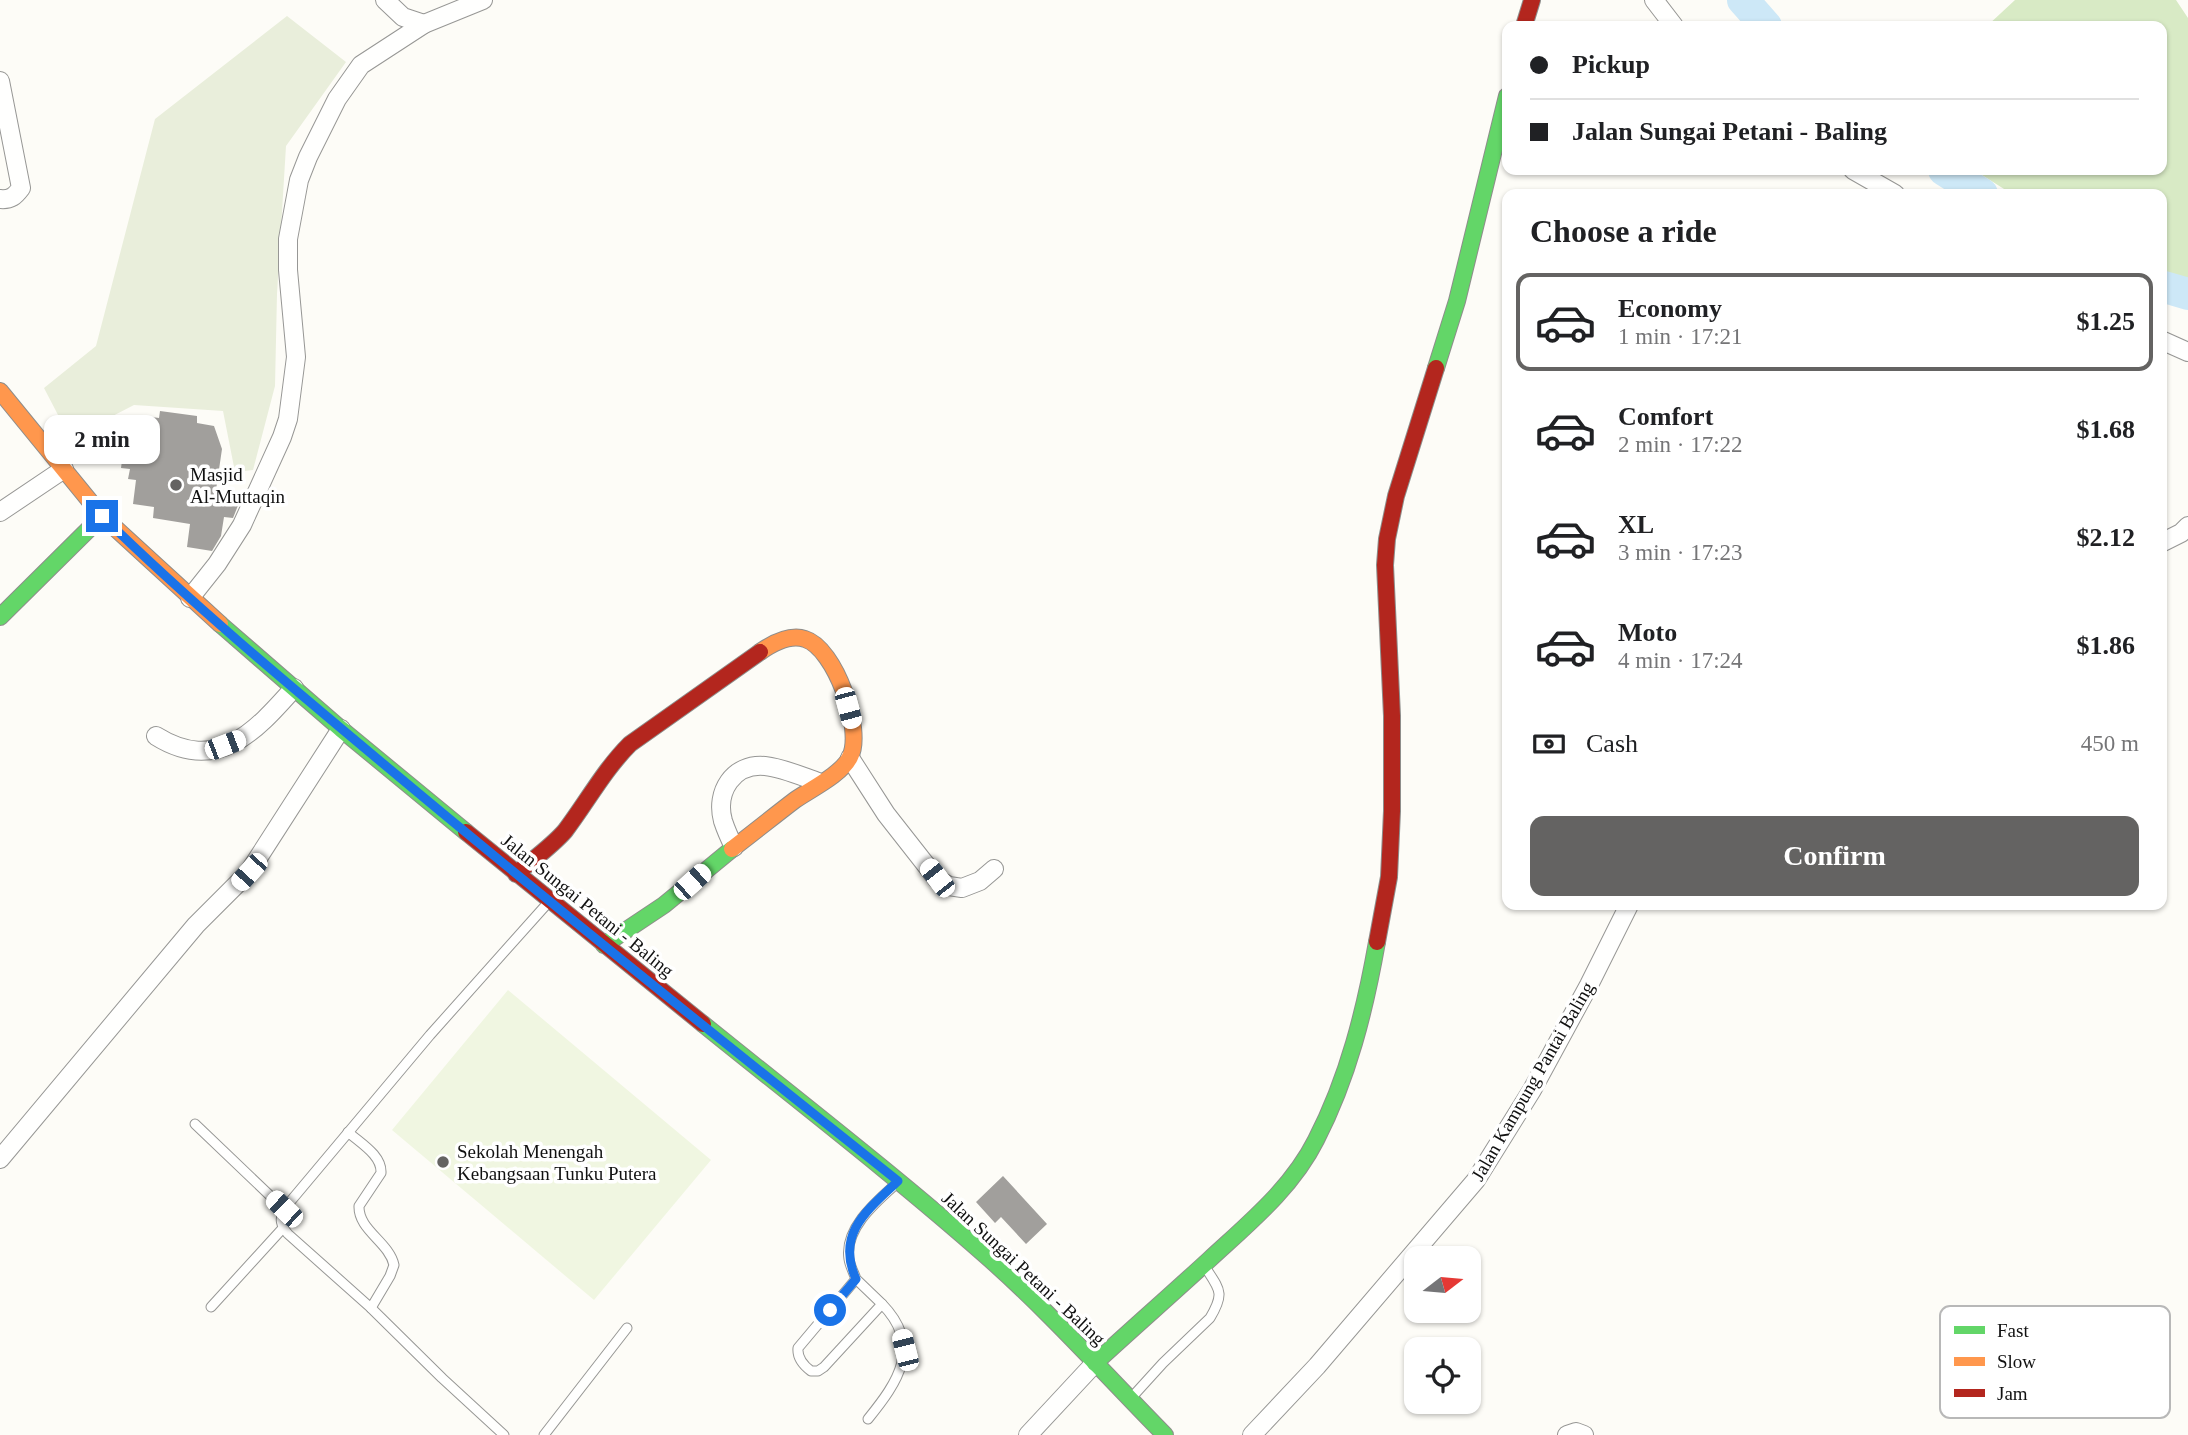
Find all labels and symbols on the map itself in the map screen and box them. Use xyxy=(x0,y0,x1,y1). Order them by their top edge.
callout: 2 min xyxy=(44,414,160,463)
place label: Masjid Al-Muttaqin xyxy=(190,464,285,507)
marker: Masjid Al-Muttaqin xyxy=(168,477,184,493)
route end xyxy=(86,500,118,532)
car xyxy=(833,685,864,731)
car xyxy=(202,728,249,762)
street label: Jalan Sungai Petani - Baling xyxy=(497,829,678,982)
car xyxy=(228,849,271,895)
car xyxy=(916,855,959,901)
car xyxy=(670,860,715,904)
street label: Jalan Kampung Pantai Baling xyxy=(1467,978,1598,1185)
place label: Sekolah Menengah Kebangsaan Tunku Putera xyxy=(457,1141,657,1184)
marker: Sekolah Menengah Kebangsaan Tunku Putera xyxy=(435,1154,451,1170)
car xyxy=(262,1187,307,1231)
street label: Jalan Sungai Petani - Baling xyxy=(938,1187,1110,1350)
north arrow xyxy=(1404,1246,1480,1323)
route start xyxy=(814,1294,846,1326)
legend xyxy=(1940,1306,2170,1418)
text: Fast xyxy=(1997,1320,2029,1341)
car xyxy=(890,1327,921,1373)
text: Slow xyxy=(1997,1351,2036,1372)
text: Jam xyxy=(1997,1383,2028,1404)

